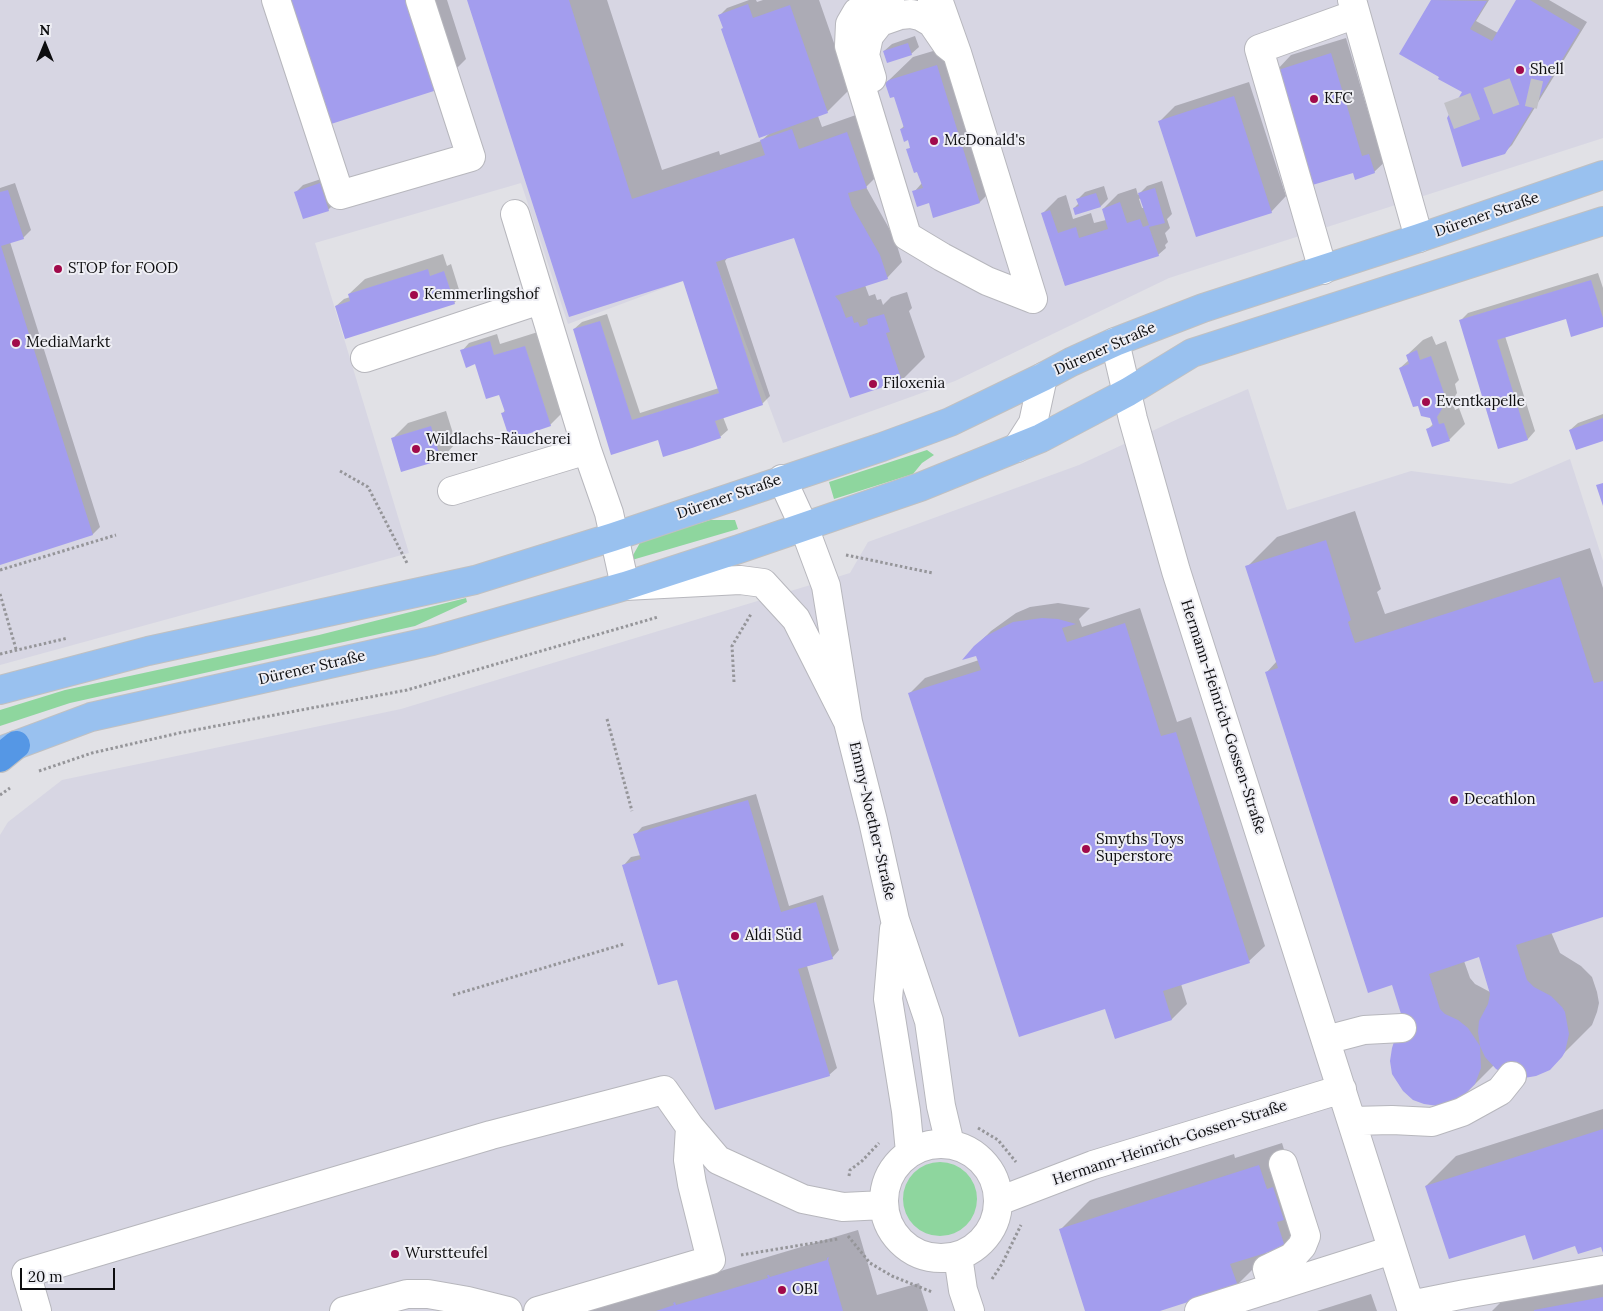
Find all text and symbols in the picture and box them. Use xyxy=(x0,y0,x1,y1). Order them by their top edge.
north arrow xyxy=(20,20,70,70)
text: N xyxy=(40,21,50,39)
place label: Shell xyxy=(1530,61,1564,79)
marker: Shell xyxy=(1514,64,1526,76)
place label: KFC xyxy=(1324,90,1353,108)
marker: KFC xyxy=(1308,93,1320,105)
place label: McDonald's xyxy=(944,132,1025,150)
marker: McDonald's xyxy=(928,135,940,147)
street label: Dürener Straße xyxy=(1433,189,1541,241)
place label: STOP for FOOD xyxy=(68,260,178,278)
marker: STOP for FOOD xyxy=(52,263,64,275)
place label: Kemmerlingshof xyxy=(424,286,539,304)
marker: Kemmerlingshof xyxy=(408,289,420,301)
street label: Dürener Straße xyxy=(1052,319,1158,379)
place label: MediaMarkt xyxy=(26,334,110,352)
marker: MediaMarkt xyxy=(10,337,22,349)
place label: Filoxenia xyxy=(883,375,945,393)
marker: Filoxenia xyxy=(867,378,879,390)
place label: Eventkapelle xyxy=(1436,393,1525,411)
marker: Eventkapelle xyxy=(1420,396,1432,408)
place label: Wildlachs-Räucherei Bremer xyxy=(426,431,571,466)
marker: Wildlachs-Räucherei Bremer xyxy=(410,443,422,455)
street label: Dürener Straße xyxy=(675,471,783,523)
street label: Hermann-Heinrich-Gossen-Straße xyxy=(1177,598,1269,836)
street label: Dürener Straße xyxy=(257,647,367,689)
street label: Emmy-Noether-Straße xyxy=(845,740,899,902)
place label: Decathlon xyxy=(1464,791,1536,809)
marker: Decathlon xyxy=(1448,794,1460,806)
place label: Smyths Toys Superstore xyxy=(1096,831,1184,866)
marker: Smyths Toys Superstore xyxy=(1080,843,1092,855)
place label: Aldi Süd xyxy=(745,927,802,945)
marker: Aldi Süd xyxy=(729,930,741,942)
street label: Hermann-Heinrich-Gossen-Straße xyxy=(1051,1097,1289,1189)
place label: Wurstteufel xyxy=(405,1245,488,1263)
marker: Wurstteufel xyxy=(389,1248,401,1260)
scale bar xyxy=(22,1258,118,1290)
text: 20 m xyxy=(28,1267,63,1286)
place label: OBI xyxy=(792,1281,818,1299)
marker: OBI xyxy=(776,1284,788,1296)

